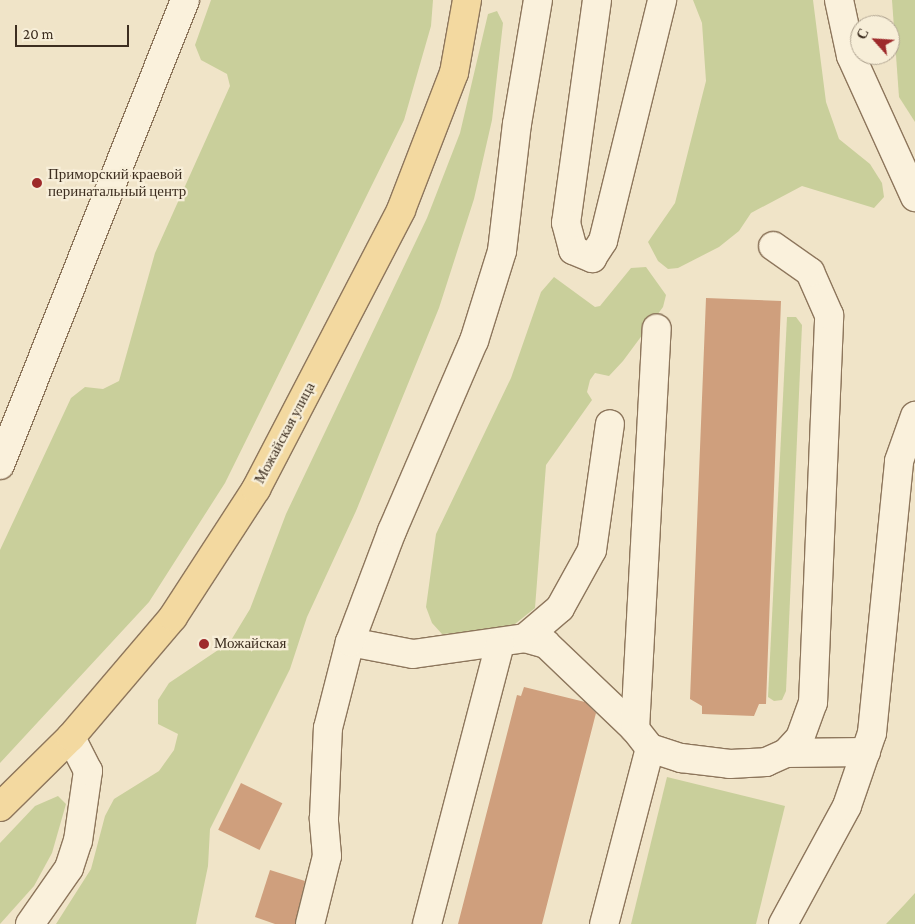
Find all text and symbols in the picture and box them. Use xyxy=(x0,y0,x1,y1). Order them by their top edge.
scale bar xyxy=(18,15,131,47)
north arrow xyxy=(850,15,900,65)
text: 20 m xyxy=(23,26,54,42)
text: С xyxy=(853,26,872,42)
place label: Приморский краевой перинатальный центр xyxy=(48,165,186,200)
marker: Приморский краевой перинатальный центр xyxy=(30,176,44,190)
street label: Можайская улица xyxy=(251,379,319,487)
place label: Можайская xyxy=(214,635,286,653)
marker: Можайская xyxy=(198,638,210,650)

